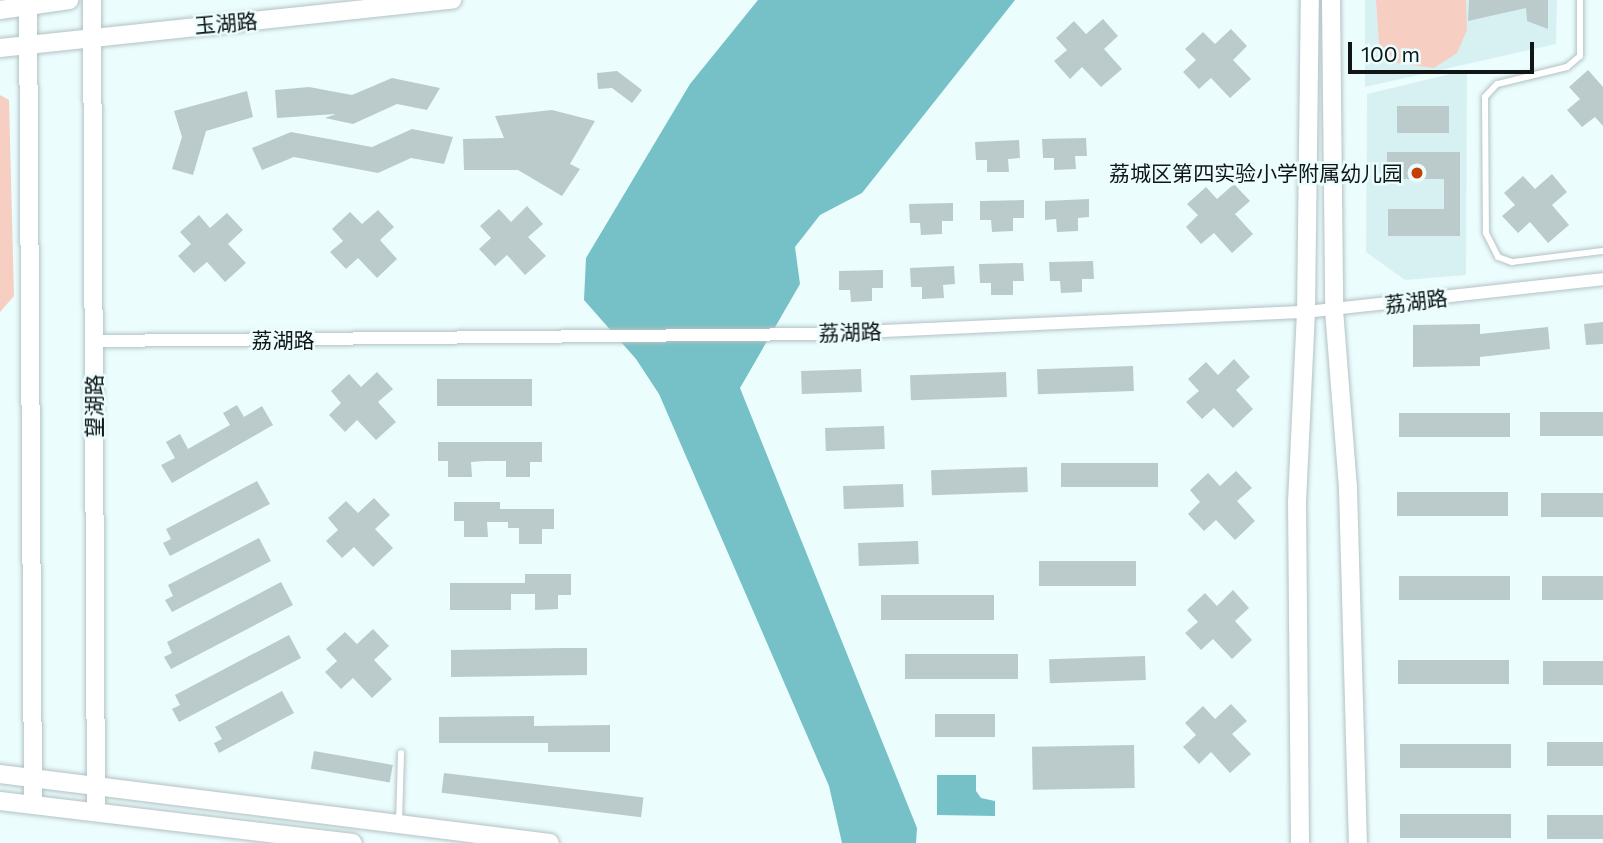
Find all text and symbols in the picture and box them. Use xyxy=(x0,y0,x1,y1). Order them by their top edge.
street label: 玉湖路 xyxy=(194,8,258,38)
scale bar xyxy=(1351,28,1536,72)
text: 100 m xyxy=(1361,41,1420,66)
place label: 荔城区第四实验小学附属幼儿园 xyxy=(1109,160,1403,186)
marker: 荔城区第四实验小学附属幼儿园 xyxy=(1409,165,1425,181)
street label: 荔湖路 xyxy=(1383,285,1449,317)
street label: 荔湖路 xyxy=(818,318,882,346)
street label: 荔湖路 xyxy=(252,327,314,353)
street label: 望湖路 xyxy=(81,375,107,437)

